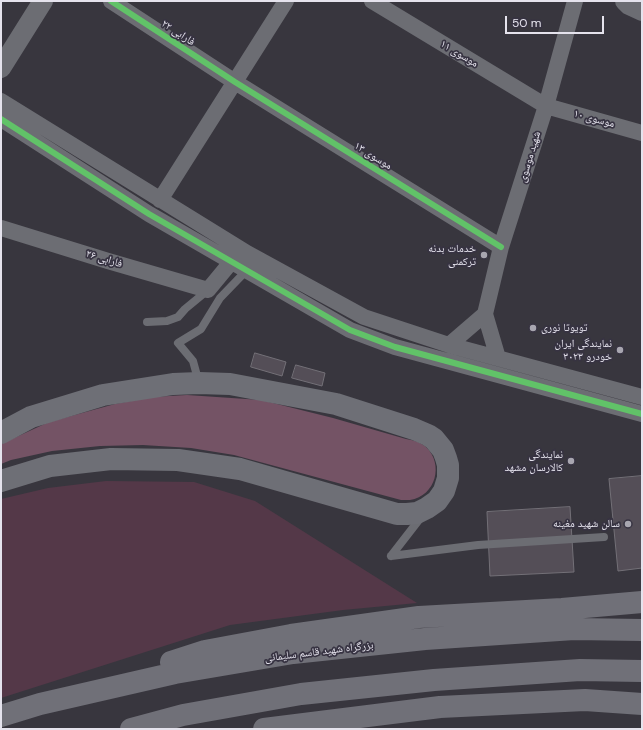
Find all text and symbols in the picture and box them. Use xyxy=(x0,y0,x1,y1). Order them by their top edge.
scale bar xyxy=(507,8,606,34)
text: 50 m xyxy=(512,15,541,31)
street label: فارابی ۲۲ xyxy=(159,17,197,49)
street label: موسوی ۱۱ xyxy=(438,37,480,71)
street label: موسوی ۱۰ xyxy=(572,107,616,131)
street label: شهید موسوی xyxy=(516,130,544,184)
street label: موسوی ۱۳ xyxy=(352,139,394,173)
place label: خدمات بدنه ترکمنی xyxy=(428,242,476,268)
street label: فارابی ۲۶ xyxy=(84,247,124,271)
marker: خدمات بدنه ترکمنی xyxy=(479,250,489,260)
place label: تویوتا نوری xyxy=(541,321,588,335)
marker: تویوتا نوری xyxy=(528,323,538,333)
place label: نمایندگی ایران خودرو ۳۰۲۳ xyxy=(555,337,612,363)
marker: نمایندگی ایران خودرو ۳۰۲۳ xyxy=(615,345,625,355)
place label: نمایندگی کالارسان مشهد xyxy=(505,448,563,474)
marker: نمایندگی کالارسان مشهد xyxy=(566,456,576,466)
place label: سالن شهید مغینه xyxy=(553,517,620,531)
marker: سالن شهید مغینه xyxy=(623,519,633,529)
street label: بزرگراه شهید قاسم سلیمانی xyxy=(264,639,374,665)

